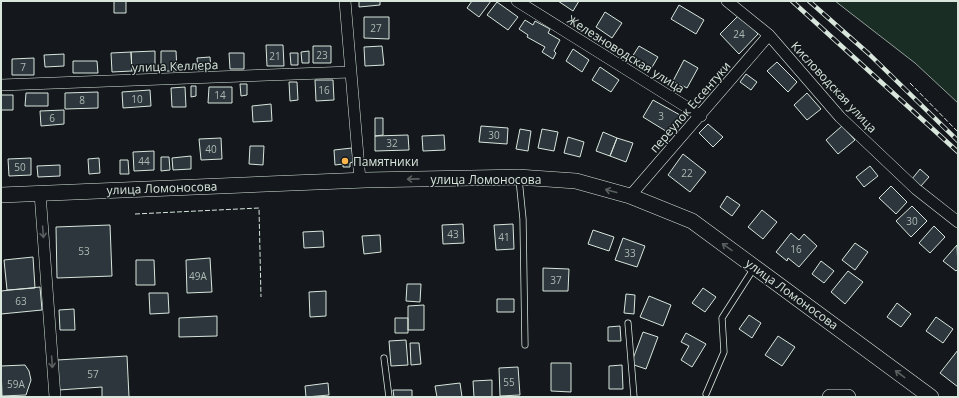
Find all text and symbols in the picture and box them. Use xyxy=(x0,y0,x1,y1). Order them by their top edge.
street label: Железноводская улица xyxy=(564,11,688,97)
house number: 27 xyxy=(370,21,382,35)
house number: 24 xyxy=(733,27,745,41)
street label: Кисловодская улица xyxy=(787,38,881,136)
house number: 23 xyxy=(316,48,328,62)
house number: 21 xyxy=(269,49,281,63)
street label: улица Келлера xyxy=(132,56,218,76)
street label: переулок Ессентуки xyxy=(646,58,734,156)
house number: 7 xyxy=(20,60,26,74)
house number: 16 xyxy=(318,83,330,97)
house number: 14 xyxy=(214,88,226,102)
house number: 10 xyxy=(131,92,143,106)
house number: 8 xyxy=(79,93,85,107)
house number: 3 xyxy=(658,109,664,123)
house number: 6 xyxy=(49,111,55,125)
house number: 30 xyxy=(488,128,500,142)
house number: 32 xyxy=(386,136,398,150)
house number: 40 xyxy=(205,142,217,156)
place label: Памятники xyxy=(353,153,419,170)
house number: 44 xyxy=(138,154,150,168)
marker: Памятники xyxy=(340,156,350,166)
house number: 50 xyxy=(14,160,26,174)
house number: 22 xyxy=(681,166,693,180)
street label: улица Ломоносова xyxy=(431,171,541,188)
one-way arrow xyxy=(407,175,420,183)
street label: улица Ломоносова xyxy=(106,178,218,198)
one-way arrow xyxy=(605,186,618,194)
house number: 30 xyxy=(906,214,918,228)
one-way arrow xyxy=(39,225,46,238)
house number: 43 xyxy=(447,227,459,241)
house number: 41 xyxy=(498,230,510,244)
house number: 16 xyxy=(790,242,802,256)
one-way arrow xyxy=(722,243,733,251)
house number: 53 xyxy=(78,244,90,258)
house number: 33 xyxy=(624,246,636,260)
street label: улица Ломоносова xyxy=(742,255,842,333)
house number: 49А xyxy=(189,269,208,283)
house number: 37 xyxy=(550,273,562,287)
house number: 63 xyxy=(15,294,27,308)
one-way arrow xyxy=(49,355,56,368)
house number: 57 xyxy=(87,367,99,381)
one-way arrow xyxy=(894,370,905,378)
house number: 55 xyxy=(503,375,515,389)
house number: 59А xyxy=(7,377,26,391)

